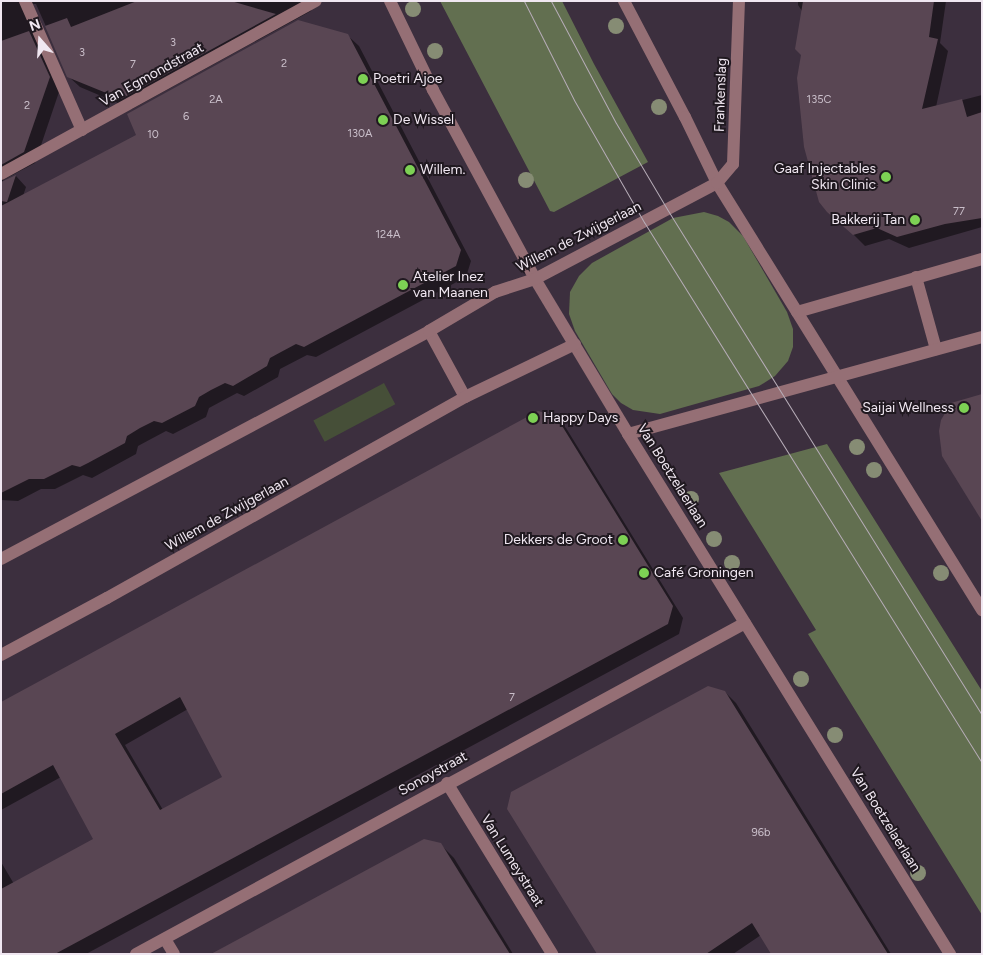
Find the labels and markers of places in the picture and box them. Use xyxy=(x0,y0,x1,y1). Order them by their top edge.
place label: Poetri Ajoe xyxy=(373,71,442,87)
marker: Poetri Ajoe xyxy=(357,73,369,85)
place label: De Wissel xyxy=(393,112,454,128)
marker: De Wissel xyxy=(377,114,389,126)
place label: Gaaf Injectables Skin Clinic xyxy=(774,161,876,193)
place label: Willem. xyxy=(420,162,465,178)
marker: Willem. xyxy=(404,164,416,176)
marker: Gaaf Injectables Skin Clinic xyxy=(880,171,892,183)
place label: Bakkerij Tan xyxy=(831,212,905,228)
marker: Bakkerij Tan xyxy=(909,214,921,226)
place label: Atelier Inez van Maanen xyxy=(413,269,488,302)
marker: Atelier Inez van Maanen xyxy=(397,279,409,291)
place label: Saijai Wellness xyxy=(862,400,954,416)
marker: Saijai Wellness xyxy=(958,402,970,414)
place label: Happy Days xyxy=(543,410,618,426)
marker: Happy Days xyxy=(527,412,539,424)
place label: Dekkers de Groot xyxy=(504,532,613,548)
marker: Dekkers de Groot xyxy=(617,534,629,546)
place label: Café Groningen xyxy=(654,565,754,581)
marker: Café Groningen xyxy=(638,567,650,579)

